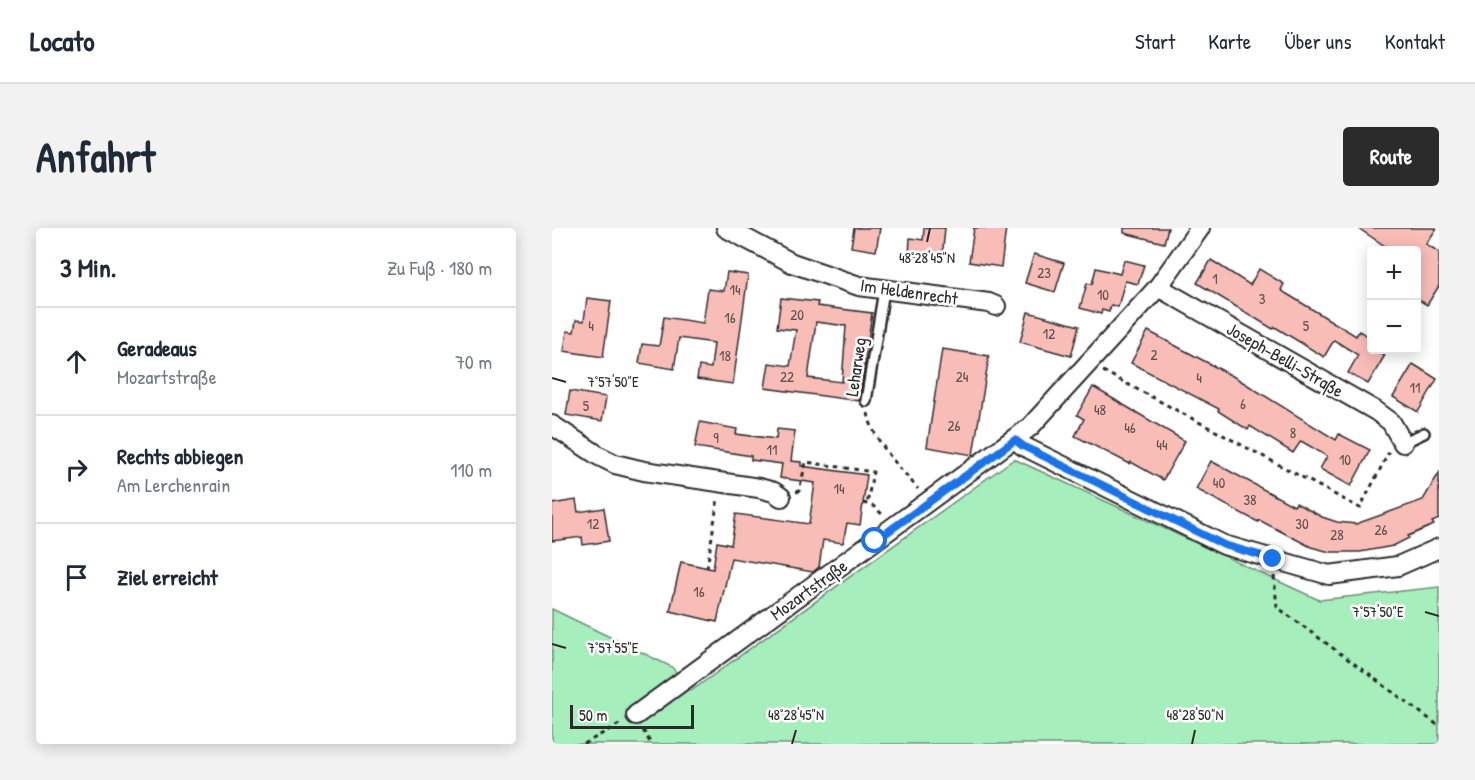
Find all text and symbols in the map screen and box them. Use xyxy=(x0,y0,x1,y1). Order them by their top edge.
text: Locato xyxy=(30,22,94,60)
text: Start xyxy=(1135,27,1175,56)
text: Karte xyxy=(1208,27,1251,56)
text: Über uns xyxy=(1284,27,1352,56)
text: Kontakt xyxy=(1385,27,1445,56)
button: Route xyxy=(1343,127,1439,186)
text: Anfahrt xyxy=(36,128,155,185)
map controls xyxy=(1367,246,1421,354)
button: + xyxy=(1367,246,1421,300)
text: 48°28'45"N xyxy=(899,247,955,268)
text: 3 Min. xyxy=(60,250,116,285)
text: Zu Fuß · 180 m xyxy=(387,254,492,281)
house number: 23 xyxy=(1037,262,1051,283)
house number: 1 xyxy=(1212,268,1218,289)
street label: Im Heldenrecht xyxy=(859,272,960,311)
house number: 14 xyxy=(729,279,741,300)
house number: 10 xyxy=(1097,284,1109,305)
house number: 3 xyxy=(1259,288,1266,309)
button: − xyxy=(1367,300,1421,354)
house number: 20 xyxy=(790,304,804,325)
house number: 16 xyxy=(724,307,736,328)
house number: 4 xyxy=(588,315,594,336)
house number: 5 xyxy=(1303,315,1310,336)
street label: Joseph-Belli-Straße xyxy=(1222,316,1348,403)
house number: 12 xyxy=(1043,323,1055,344)
text: Geradeaus xyxy=(117,333,197,363)
street label: Leharweg xyxy=(839,336,872,398)
house number: 2 xyxy=(1150,344,1158,365)
icon: ahead xyxy=(60,345,93,378)
house number: 18 xyxy=(719,345,731,366)
text: 70 m xyxy=(455,348,492,375)
text: Mozartstraße xyxy=(117,363,217,390)
house number: 22 xyxy=(780,366,794,387)
house number: 24 xyxy=(956,366,969,387)
house number: 4 xyxy=(1196,367,1202,388)
text: 7°57'50"E xyxy=(587,371,639,392)
house number: 11 xyxy=(1410,377,1420,398)
house number: 6 xyxy=(1240,393,1246,414)
house number: 5 xyxy=(583,395,590,416)
house number: 48 xyxy=(1094,399,1106,420)
house number: 26 xyxy=(947,415,961,436)
house number: 46 xyxy=(1124,417,1136,438)
house number: 8 xyxy=(1290,422,1296,443)
house number: 9 xyxy=(713,427,719,448)
house number: 44 xyxy=(1156,434,1168,455)
house number: 11 xyxy=(767,439,777,460)
text: Rechts abbiegen xyxy=(117,441,244,471)
house number: 10 xyxy=(1339,449,1351,470)
icon: right xyxy=(60,453,93,486)
text: 110 m xyxy=(450,456,492,483)
text: Am Lerchenrain xyxy=(117,471,230,498)
house number: 40 xyxy=(1213,472,1225,493)
house number: 14 xyxy=(833,478,845,499)
house number: 38 xyxy=(1243,489,1257,510)
house number: 12 xyxy=(587,513,599,534)
house number: 30 xyxy=(1295,513,1309,534)
house number: 26 xyxy=(1374,519,1388,540)
house number: 28 xyxy=(1330,524,1344,545)
route start xyxy=(861,527,887,553)
route end xyxy=(1259,545,1285,571)
street label: Mozartstraße xyxy=(765,553,852,626)
icon: arrive xyxy=(60,561,93,594)
text: Ziel erreicht xyxy=(117,562,217,592)
house number: 16 xyxy=(693,581,705,602)
text: 7°57'50"E xyxy=(1352,601,1404,622)
text: 7°57'55"E xyxy=(587,637,639,658)
scale bar xyxy=(570,702,694,730)
text: 50 m xyxy=(579,704,608,726)
text: 48°28'45"N xyxy=(768,704,824,725)
text: 48°28'50"N xyxy=(1166,704,1224,725)

